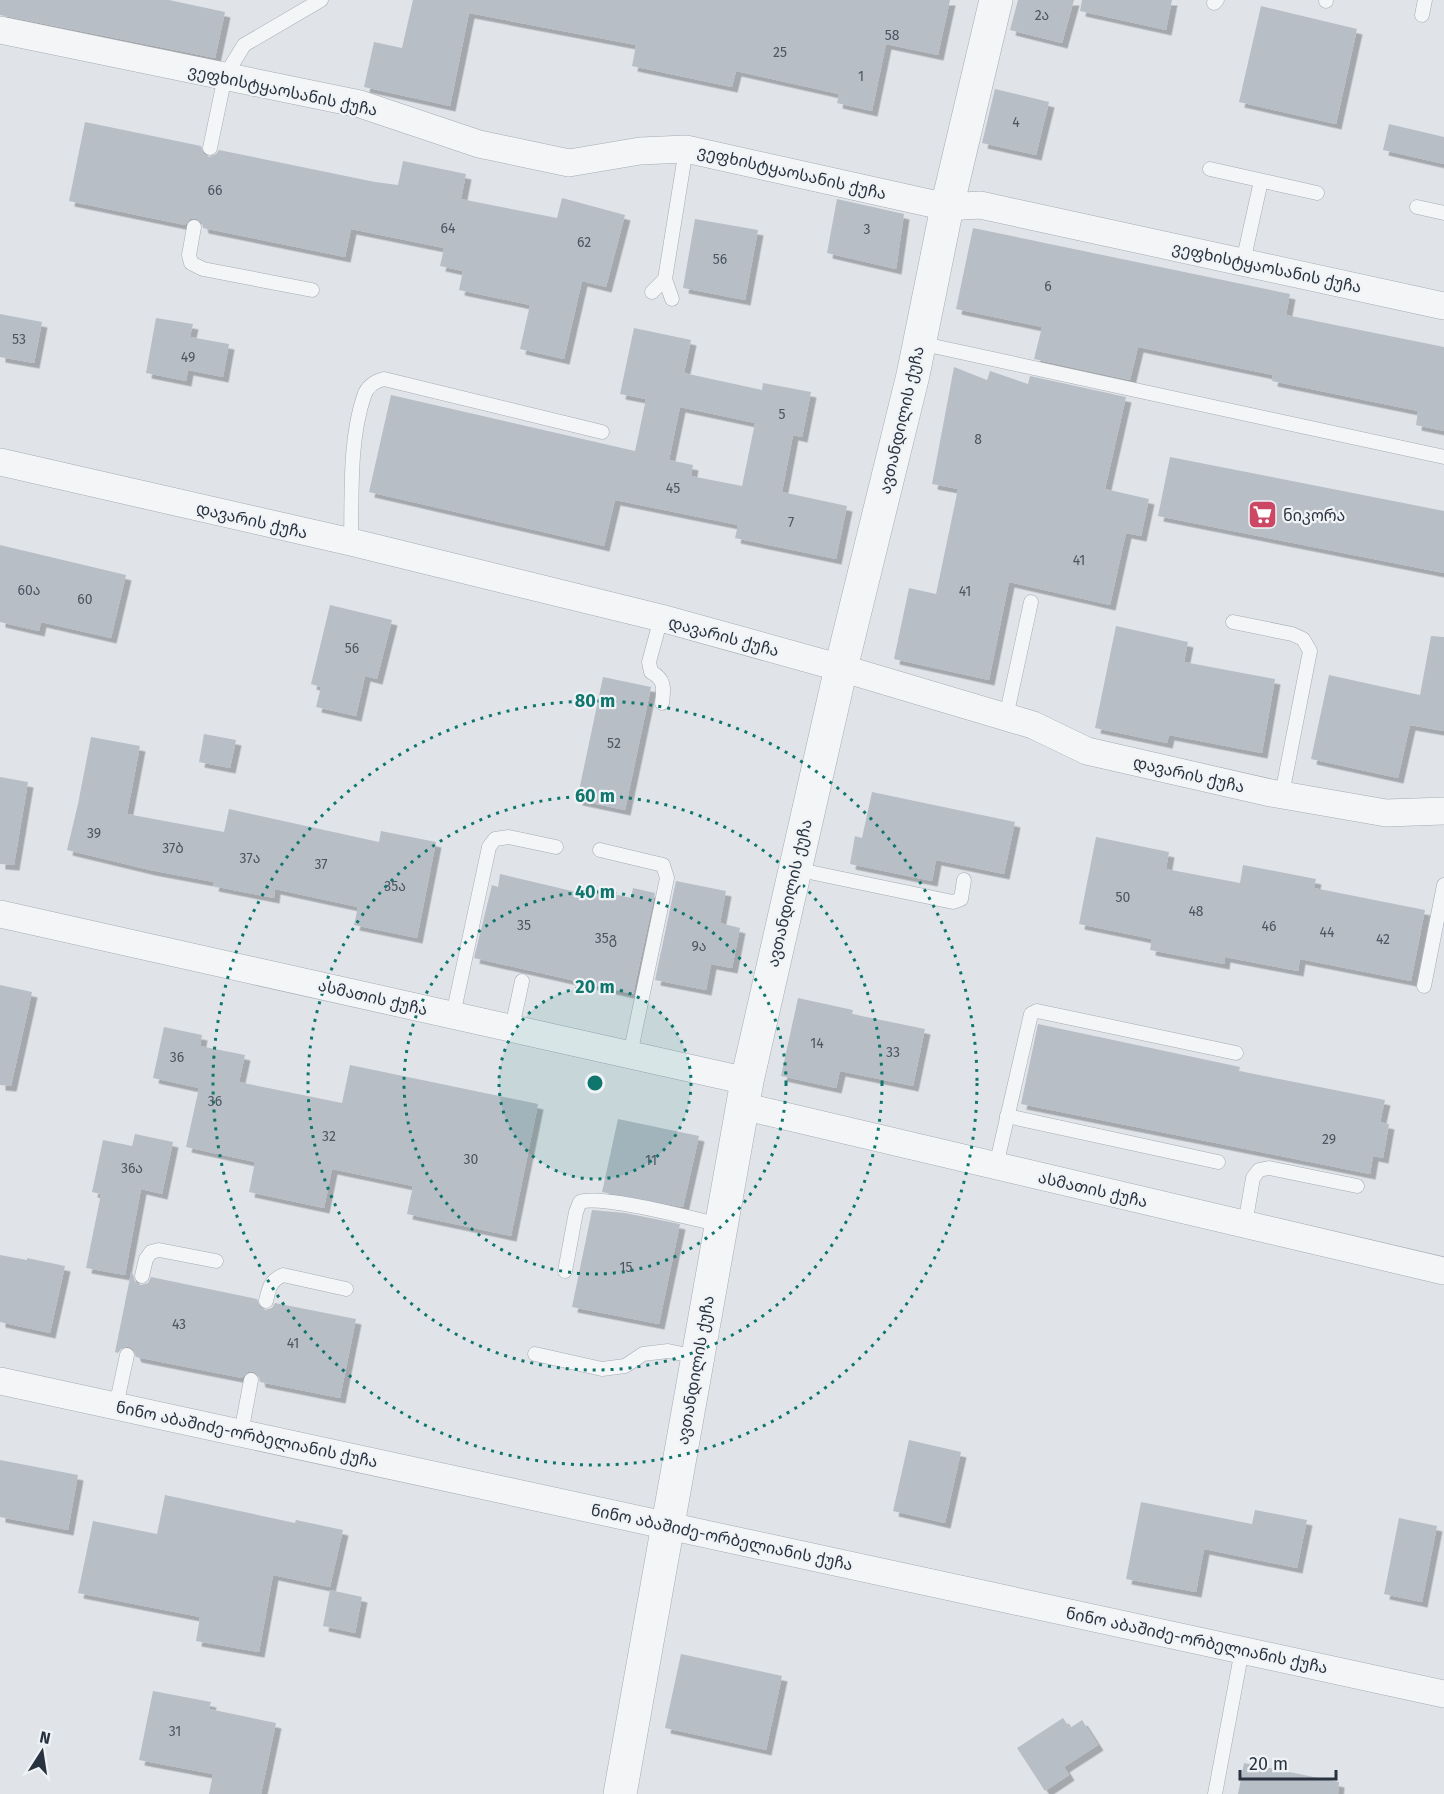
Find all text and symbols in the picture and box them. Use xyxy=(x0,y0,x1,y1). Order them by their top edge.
house number: 2ა xyxy=(1035,7,1049,24)
house number: 58 xyxy=(885,27,900,44)
house number: 25 xyxy=(773,44,787,61)
street label: ვეფხისტყაოსანის ქუჩა xyxy=(186,61,379,120)
house number: 1 xyxy=(858,68,864,85)
house number: 4 xyxy=(1012,114,1020,131)
street label: ვეფხისტყაოსანის ქუჩა xyxy=(696,142,888,203)
house number: 66 xyxy=(208,182,222,199)
house number: 64 xyxy=(441,220,456,237)
house number: 3 xyxy=(864,221,871,238)
house number: 62 xyxy=(577,234,591,251)
street label: ვეფხისტყაოსანის ქუჩა xyxy=(1170,238,1363,297)
house number: 56 xyxy=(713,251,727,268)
house number: 6 xyxy=(1044,278,1052,295)
house number: 53 xyxy=(12,331,26,348)
street label: ავთანდილის ქუჩა xyxy=(875,344,929,496)
house number: 49 xyxy=(181,349,195,366)
house number: 5 xyxy=(778,406,786,423)
house number: 8 xyxy=(974,431,982,448)
house number: 45 xyxy=(666,480,680,497)
street label: დავარის ქუჩა xyxy=(194,498,309,543)
supermarket icon: ნიკორა xyxy=(1246,499,1278,531)
place label: ნიკორა xyxy=(1283,506,1345,525)
house number: 7 xyxy=(788,514,794,531)
house number: 41 xyxy=(1073,552,1085,569)
house number: 60ა xyxy=(18,582,40,599)
house number: 41 xyxy=(959,583,971,600)
house number: 60 xyxy=(77,591,93,608)
street label: დავარის ქუჩა xyxy=(666,613,781,661)
house number: 56 xyxy=(345,640,359,657)
text: 80 m xyxy=(575,690,615,712)
house number: 52 xyxy=(607,735,621,752)
street label: დავარის ქუჩა xyxy=(1131,752,1246,797)
text: 60 m xyxy=(575,785,615,807)
street label: ავთანდილის ქუჩა xyxy=(763,817,817,969)
house number: 39 xyxy=(87,825,101,842)
house number: 37ბ xyxy=(162,840,184,857)
house number: 37ა xyxy=(240,850,260,867)
house number: 37 xyxy=(314,856,328,873)
house number: 35ა xyxy=(384,878,406,895)
text: 40 m xyxy=(575,881,615,903)
house number: 50 xyxy=(1116,889,1131,906)
house number: 48 xyxy=(1188,903,1204,920)
house number: 35 xyxy=(517,917,531,934)
house number: 46 xyxy=(1262,918,1276,935)
house number: 44 xyxy=(1320,924,1335,941)
house number: 35გ xyxy=(595,930,617,947)
house number: 42 xyxy=(1376,931,1390,948)
house number: 9ა xyxy=(691,938,707,955)
street label: ასმათის ქუჩა xyxy=(316,976,429,1019)
text: 20 m xyxy=(575,976,615,998)
house number: 14 xyxy=(810,1035,824,1052)
house number: 33 xyxy=(886,1044,900,1061)
house number: 36 xyxy=(170,1049,184,1066)
centre of rings xyxy=(585,1073,605,1093)
house number: 36 xyxy=(208,1093,222,1110)
house number: 32 xyxy=(322,1128,336,1145)
house number: 29 xyxy=(1322,1131,1336,1148)
house number: 30 xyxy=(464,1151,479,1168)
house number: 11 xyxy=(645,1152,657,1169)
house number: 36ა xyxy=(121,1160,143,1177)
street label: ასმათის ქუჩა xyxy=(1036,1168,1149,1211)
house number: 15 xyxy=(619,1259,633,1276)
street label: ავთანდილის ქუჩა xyxy=(673,1294,719,1446)
house number: 43 xyxy=(172,1316,186,1333)
house number: 41 xyxy=(287,1335,299,1352)
street label: ნინო აბაშიძე-ორბელიანის ქუჩა xyxy=(114,1397,380,1473)
street label: ნინო აბაშიძე-ორბელიანის ქუჩა xyxy=(589,1500,855,1576)
street label: ნინო აბაშიძე-ორბელიანის ქუჩა xyxy=(1064,1603,1330,1679)
north arrow xyxy=(12,1722,72,1782)
house number: 31 xyxy=(169,1723,181,1740)
text: N xyxy=(38,1727,52,1748)
scale bar xyxy=(1240,1743,1336,1781)
text: 20 m xyxy=(1249,1753,1288,1775)

